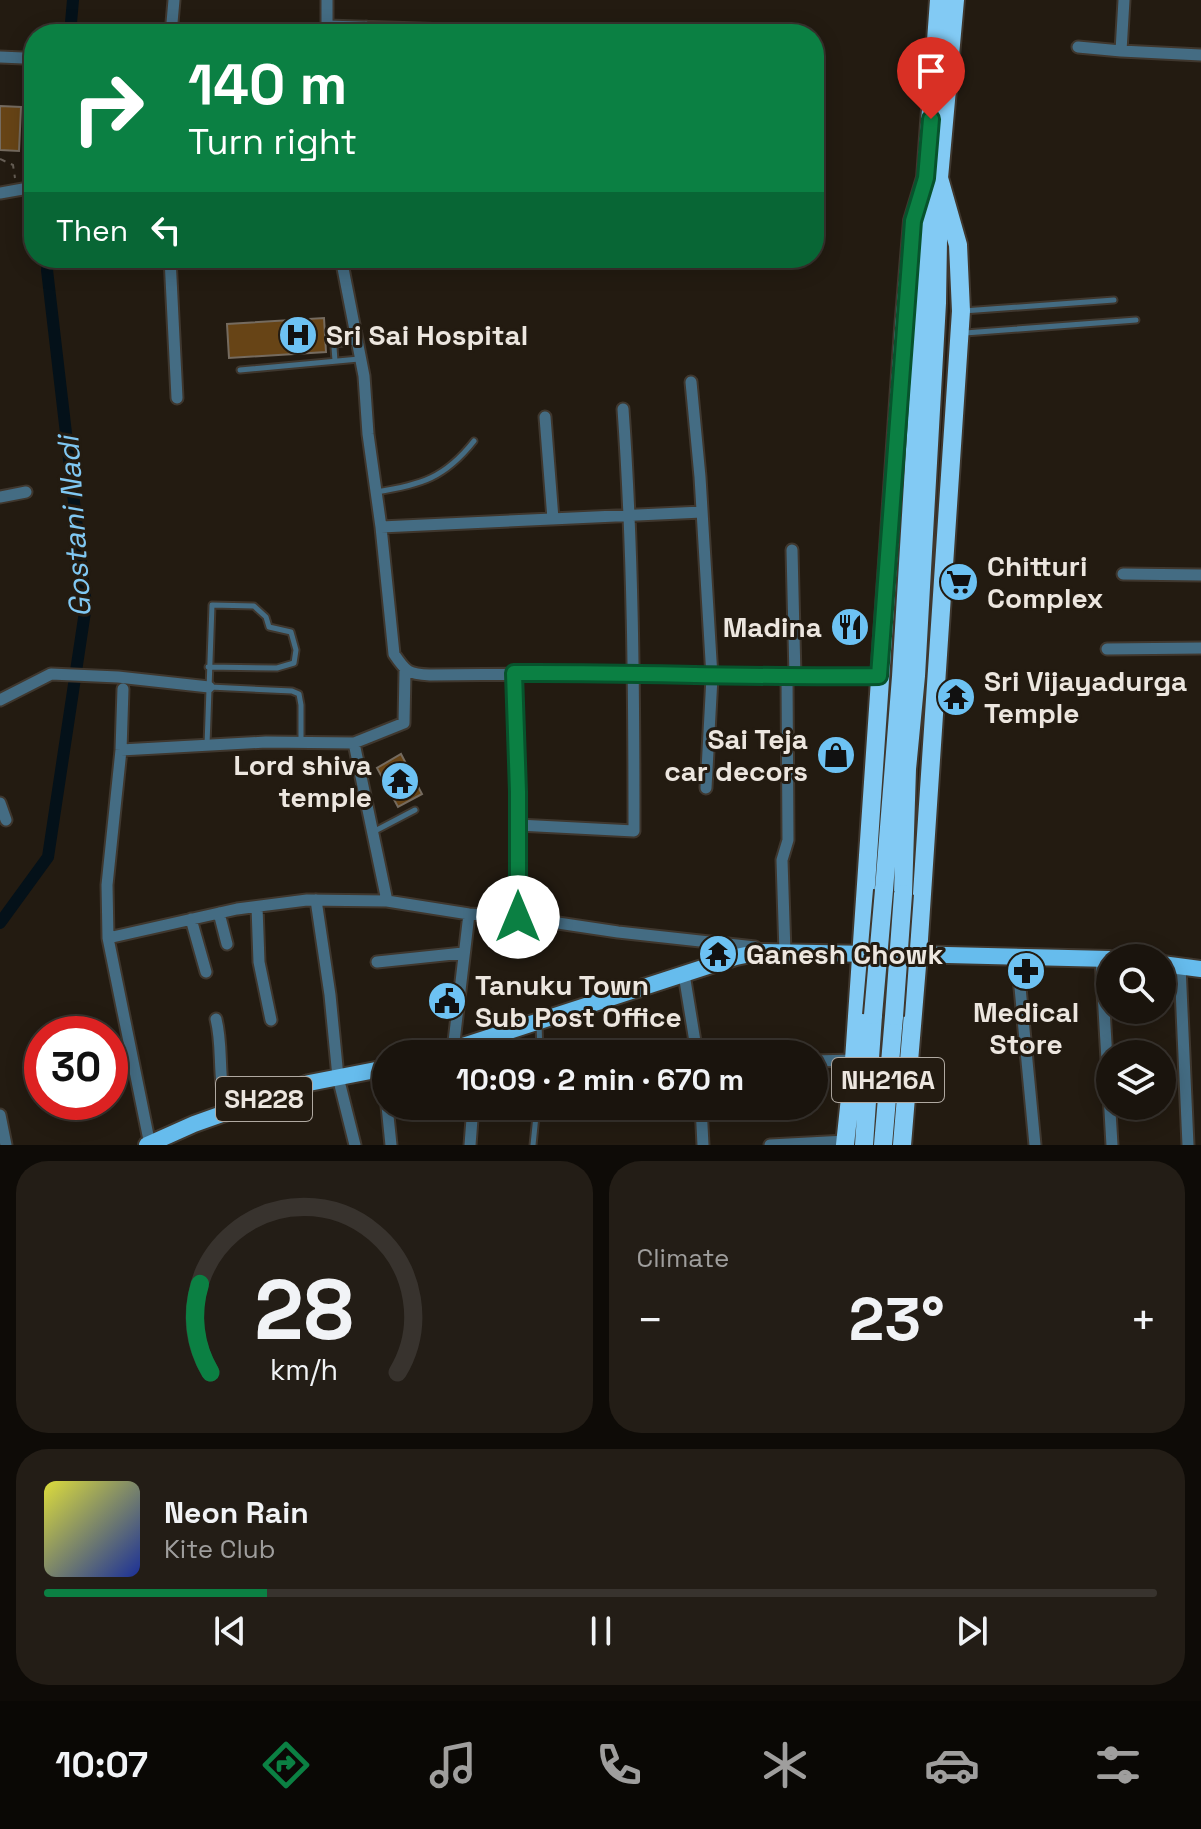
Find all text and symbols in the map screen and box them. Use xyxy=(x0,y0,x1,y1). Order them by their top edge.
pin xyxy=(897,37,965,119)
text: 140 m xyxy=(188,49,347,120)
icon: arrive xyxy=(909,49,953,93)
icon: right xyxy=(56,56,160,160)
text: Turn right xyxy=(188,119,357,165)
icon: left xyxy=(144,208,188,252)
text: Then xyxy=(56,211,128,250)
hospital icon: Sri Sai Hospital xyxy=(277,314,319,356)
place label: Sri Sai Hospital xyxy=(326,317,528,353)
water label: Gostani Nadi xyxy=(48,431,100,619)
place label: Chitturi Complex xyxy=(987,548,1103,616)
supermarket icon: Chitturi Complex xyxy=(938,561,980,603)
restaurant icon: Madina xyxy=(829,606,871,648)
place label: Madina xyxy=(723,609,822,645)
place label: Sri Vijayadurga Temple xyxy=(984,663,1187,731)
temple icon: Sri Vijayadurga Temple xyxy=(935,676,977,718)
place label: Sai Teja car decors xyxy=(664,721,808,789)
shop icon: Sai Teja car decors xyxy=(815,734,857,776)
place label: Lord shiva temple xyxy=(234,747,372,815)
temple icon: Lord shiva temple xyxy=(379,760,421,802)
position arrow xyxy=(476,875,560,959)
temple icon: Ganesh Chowk xyxy=(697,933,739,975)
place label: Ganesh Chowk xyxy=(746,936,943,972)
map controls xyxy=(1096,944,1176,1120)
button: search xyxy=(1096,944,1176,1024)
pharmacy icon: Medical Store xyxy=(1005,950,1047,992)
place label: Tanuku Town Sub Post Office xyxy=(475,967,682,1035)
public building icon: Tanuku Town Sub Post Office xyxy=(426,980,468,1022)
place label: Medical Store xyxy=(973,994,1079,1062)
speed limit sign: 30 xyxy=(24,1016,128,1120)
button: layers xyxy=(1096,1040,1176,1120)
road number: NH216A xyxy=(832,1058,944,1102)
text: 10:09 · 2 min · 670 m xyxy=(456,1060,744,1099)
road number: SH228 xyxy=(216,1077,312,1121)
text: Climate xyxy=(637,1241,729,1275)
text: 28 xyxy=(255,1257,354,1363)
text: 23° xyxy=(849,1281,945,1358)
text: − xyxy=(637,1292,664,1348)
text: + xyxy=(1130,1292,1157,1348)
text: km/h xyxy=(270,1352,338,1388)
text: Neon Rain xyxy=(164,1493,309,1532)
text: Kite Club xyxy=(164,1532,276,1566)
icon: previous xyxy=(208,1609,252,1653)
icon: pause xyxy=(579,1609,623,1653)
icon: next xyxy=(950,1609,994,1653)
icon: directions xyxy=(258,1737,314,1793)
icon: music xyxy=(425,1737,481,1793)
icon: phone xyxy=(591,1737,647,1793)
icon: climate xyxy=(757,1737,813,1793)
icon: car xyxy=(924,1737,980,1793)
icon: filters xyxy=(1090,1737,1146,1793)
text: 10:07 xyxy=(55,1742,148,1788)

